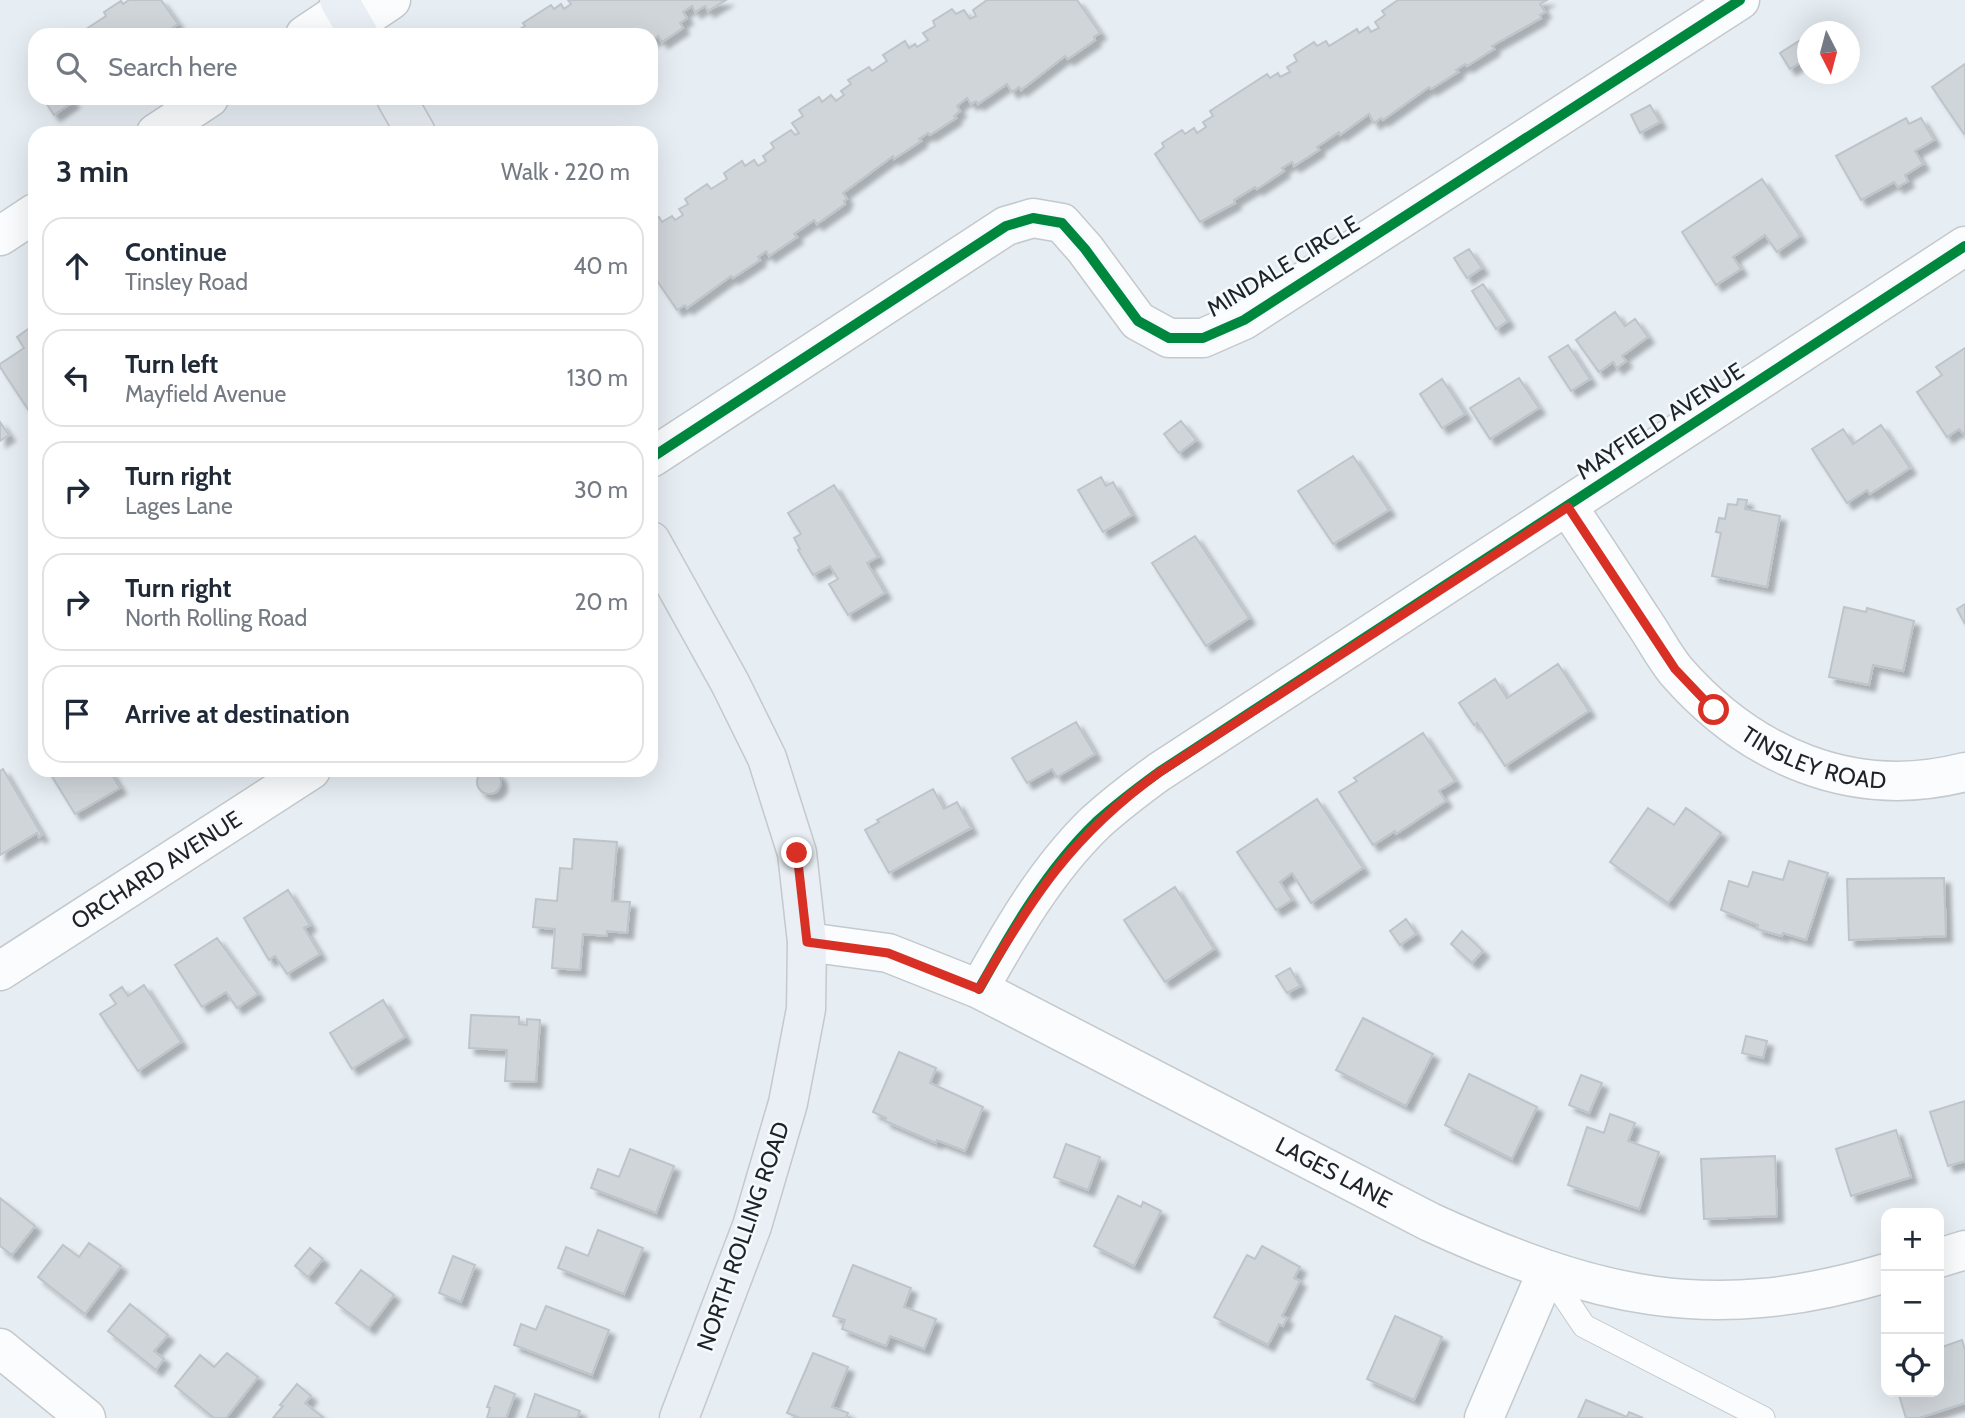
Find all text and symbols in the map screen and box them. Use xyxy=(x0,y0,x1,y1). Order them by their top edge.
north arrow xyxy=(1797,21,1860,84)
search box xyxy=(28,28,658,105)
icon: search xyxy=(52,48,90,86)
text: Search here xyxy=(108,51,237,83)
text: 3 min xyxy=(56,153,129,190)
text: Walk · 220 m xyxy=(501,158,630,186)
street label: MINDALE CIRCLE xyxy=(1202,209,1364,323)
text: Continue xyxy=(125,236,227,268)
icon: ahead xyxy=(58,247,96,285)
text: 40 m xyxy=(573,252,628,280)
text: Tinsley Road xyxy=(125,268,248,296)
text: Turn left xyxy=(125,348,218,380)
street label: MAYFIELD AVENUE xyxy=(1571,356,1749,486)
icon: left xyxy=(58,359,96,397)
text: 130 m xyxy=(567,364,628,392)
text: Mayfield Avenue xyxy=(125,380,286,408)
text: Turn right xyxy=(125,460,231,492)
icon: right xyxy=(58,471,96,509)
text: 30 m xyxy=(574,476,628,504)
text: Lages Lane xyxy=(125,492,233,520)
text: Turn right xyxy=(125,572,231,604)
icon: right xyxy=(58,583,96,621)
text: 20 m xyxy=(575,588,628,616)
text: North Rolling Road xyxy=(125,604,307,632)
route start xyxy=(1698,694,1729,725)
icon: arrive xyxy=(58,695,96,733)
text: Arrive at destination xyxy=(125,698,350,730)
street label: TINSLEY ROAD xyxy=(1736,720,1887,795)
street label: ORCHARD AVENUE xyxy=(66,805,247,935)
route end xyxy=(781,837,812,868)
street label: NORTH ROLLING ROAD xyxy=(691,1118,795,1354)
street label: LAGES LANE xyxy=(1271,1131,1397,1214)
map controls xyxy=(1881,1208,1944,1397)
button: + xyxy=(1881,1208,1944,1271)
button: − xyxy=(1881,1271,1944,1334)
button: locate xyxy=(1881,1334,1944,1397)

